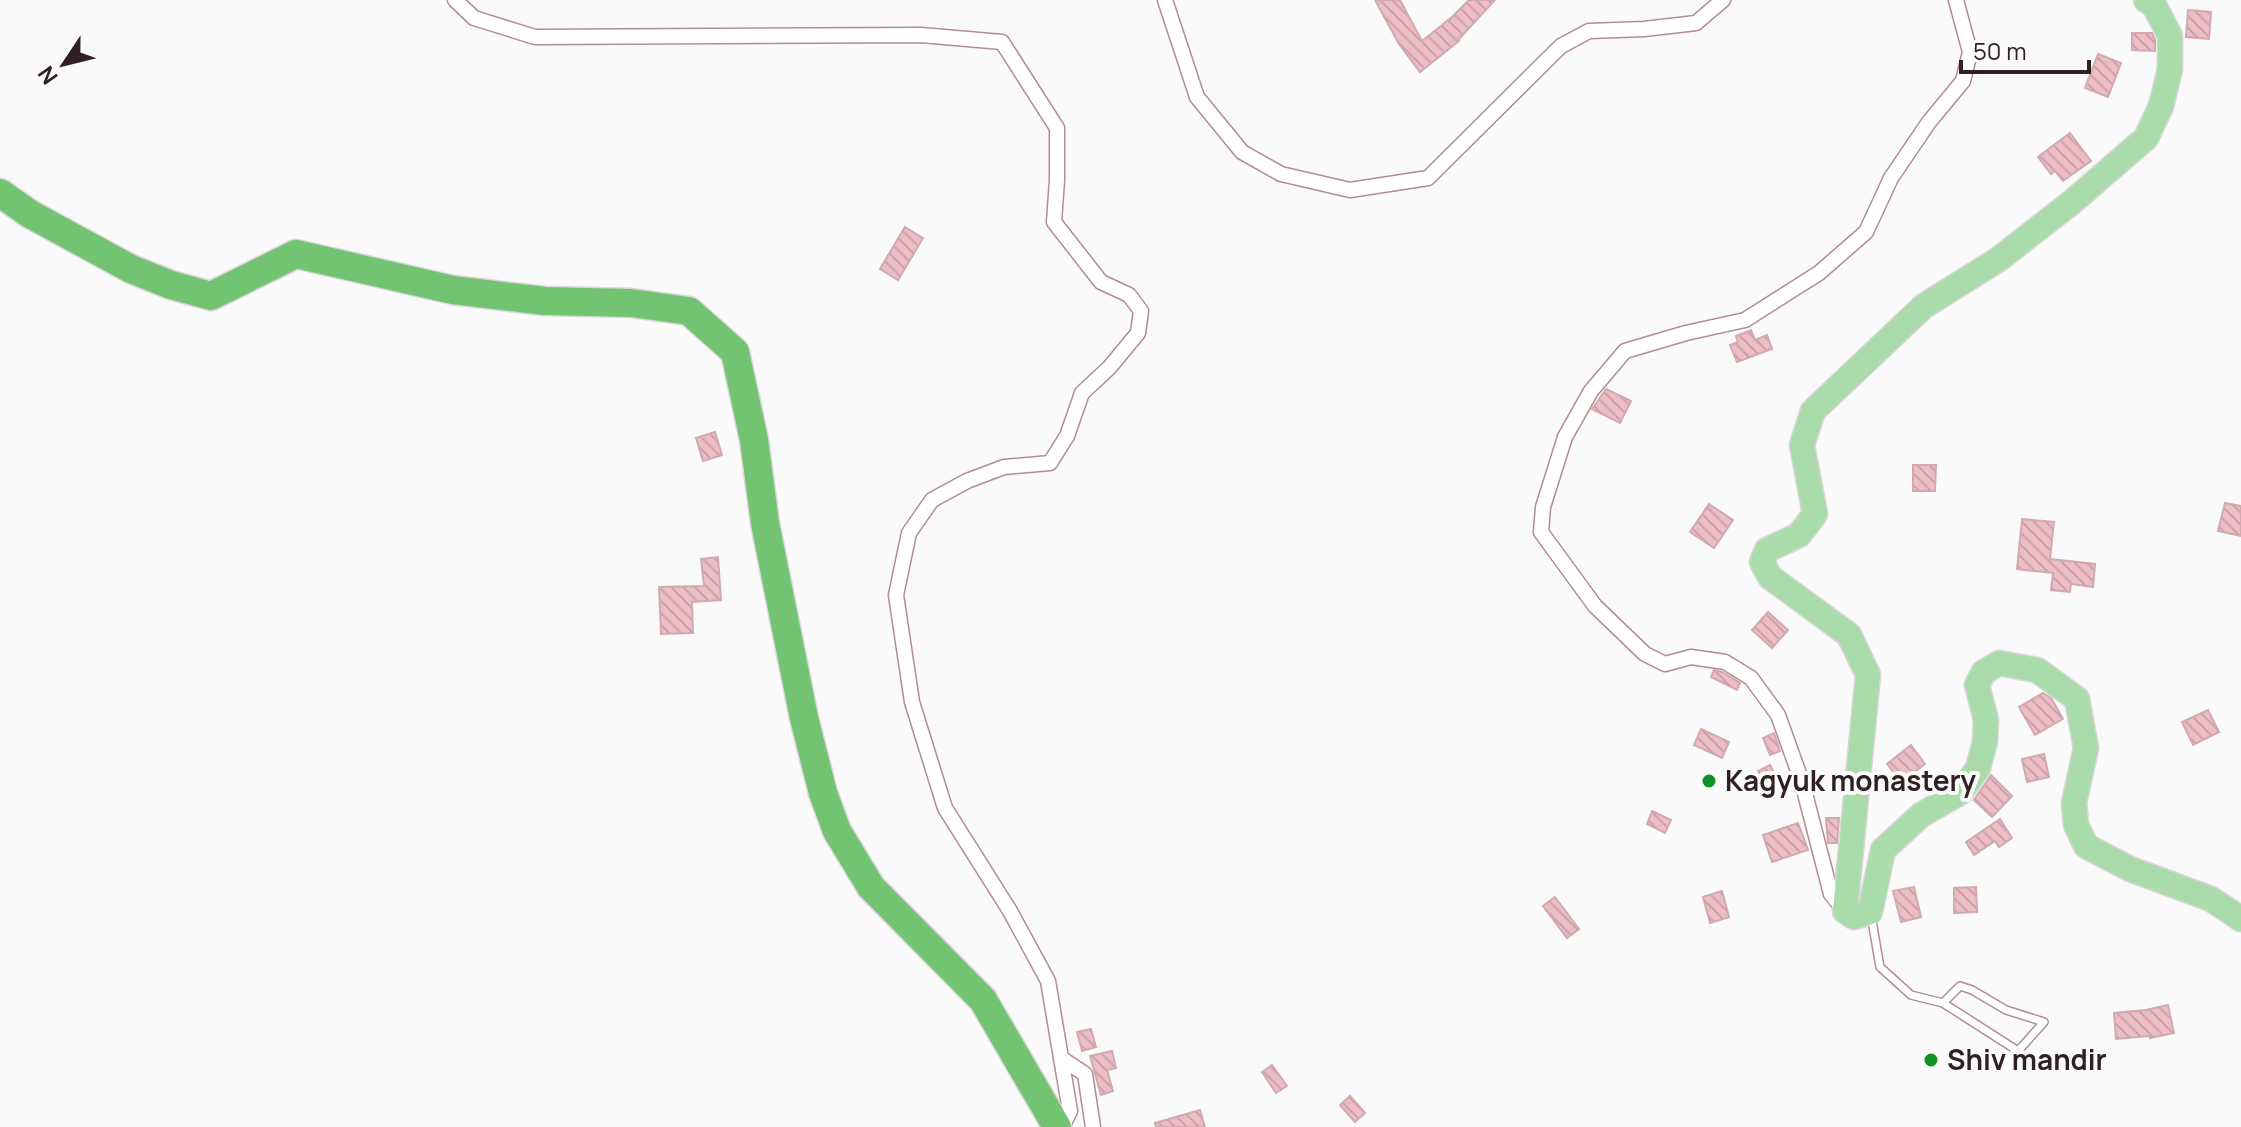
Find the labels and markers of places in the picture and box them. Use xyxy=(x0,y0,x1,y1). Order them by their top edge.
place label: Kagyuk monastery xyxy=(1725,761,1976,799)
marker: Kagyuk monastery xyxy=(1700,772,1718,790)
place label: Shiv mandir xyxy=(1947,1040,2107,1078)
marker: Shiv mandir xyxy=(1922,1051,1940,1069)

